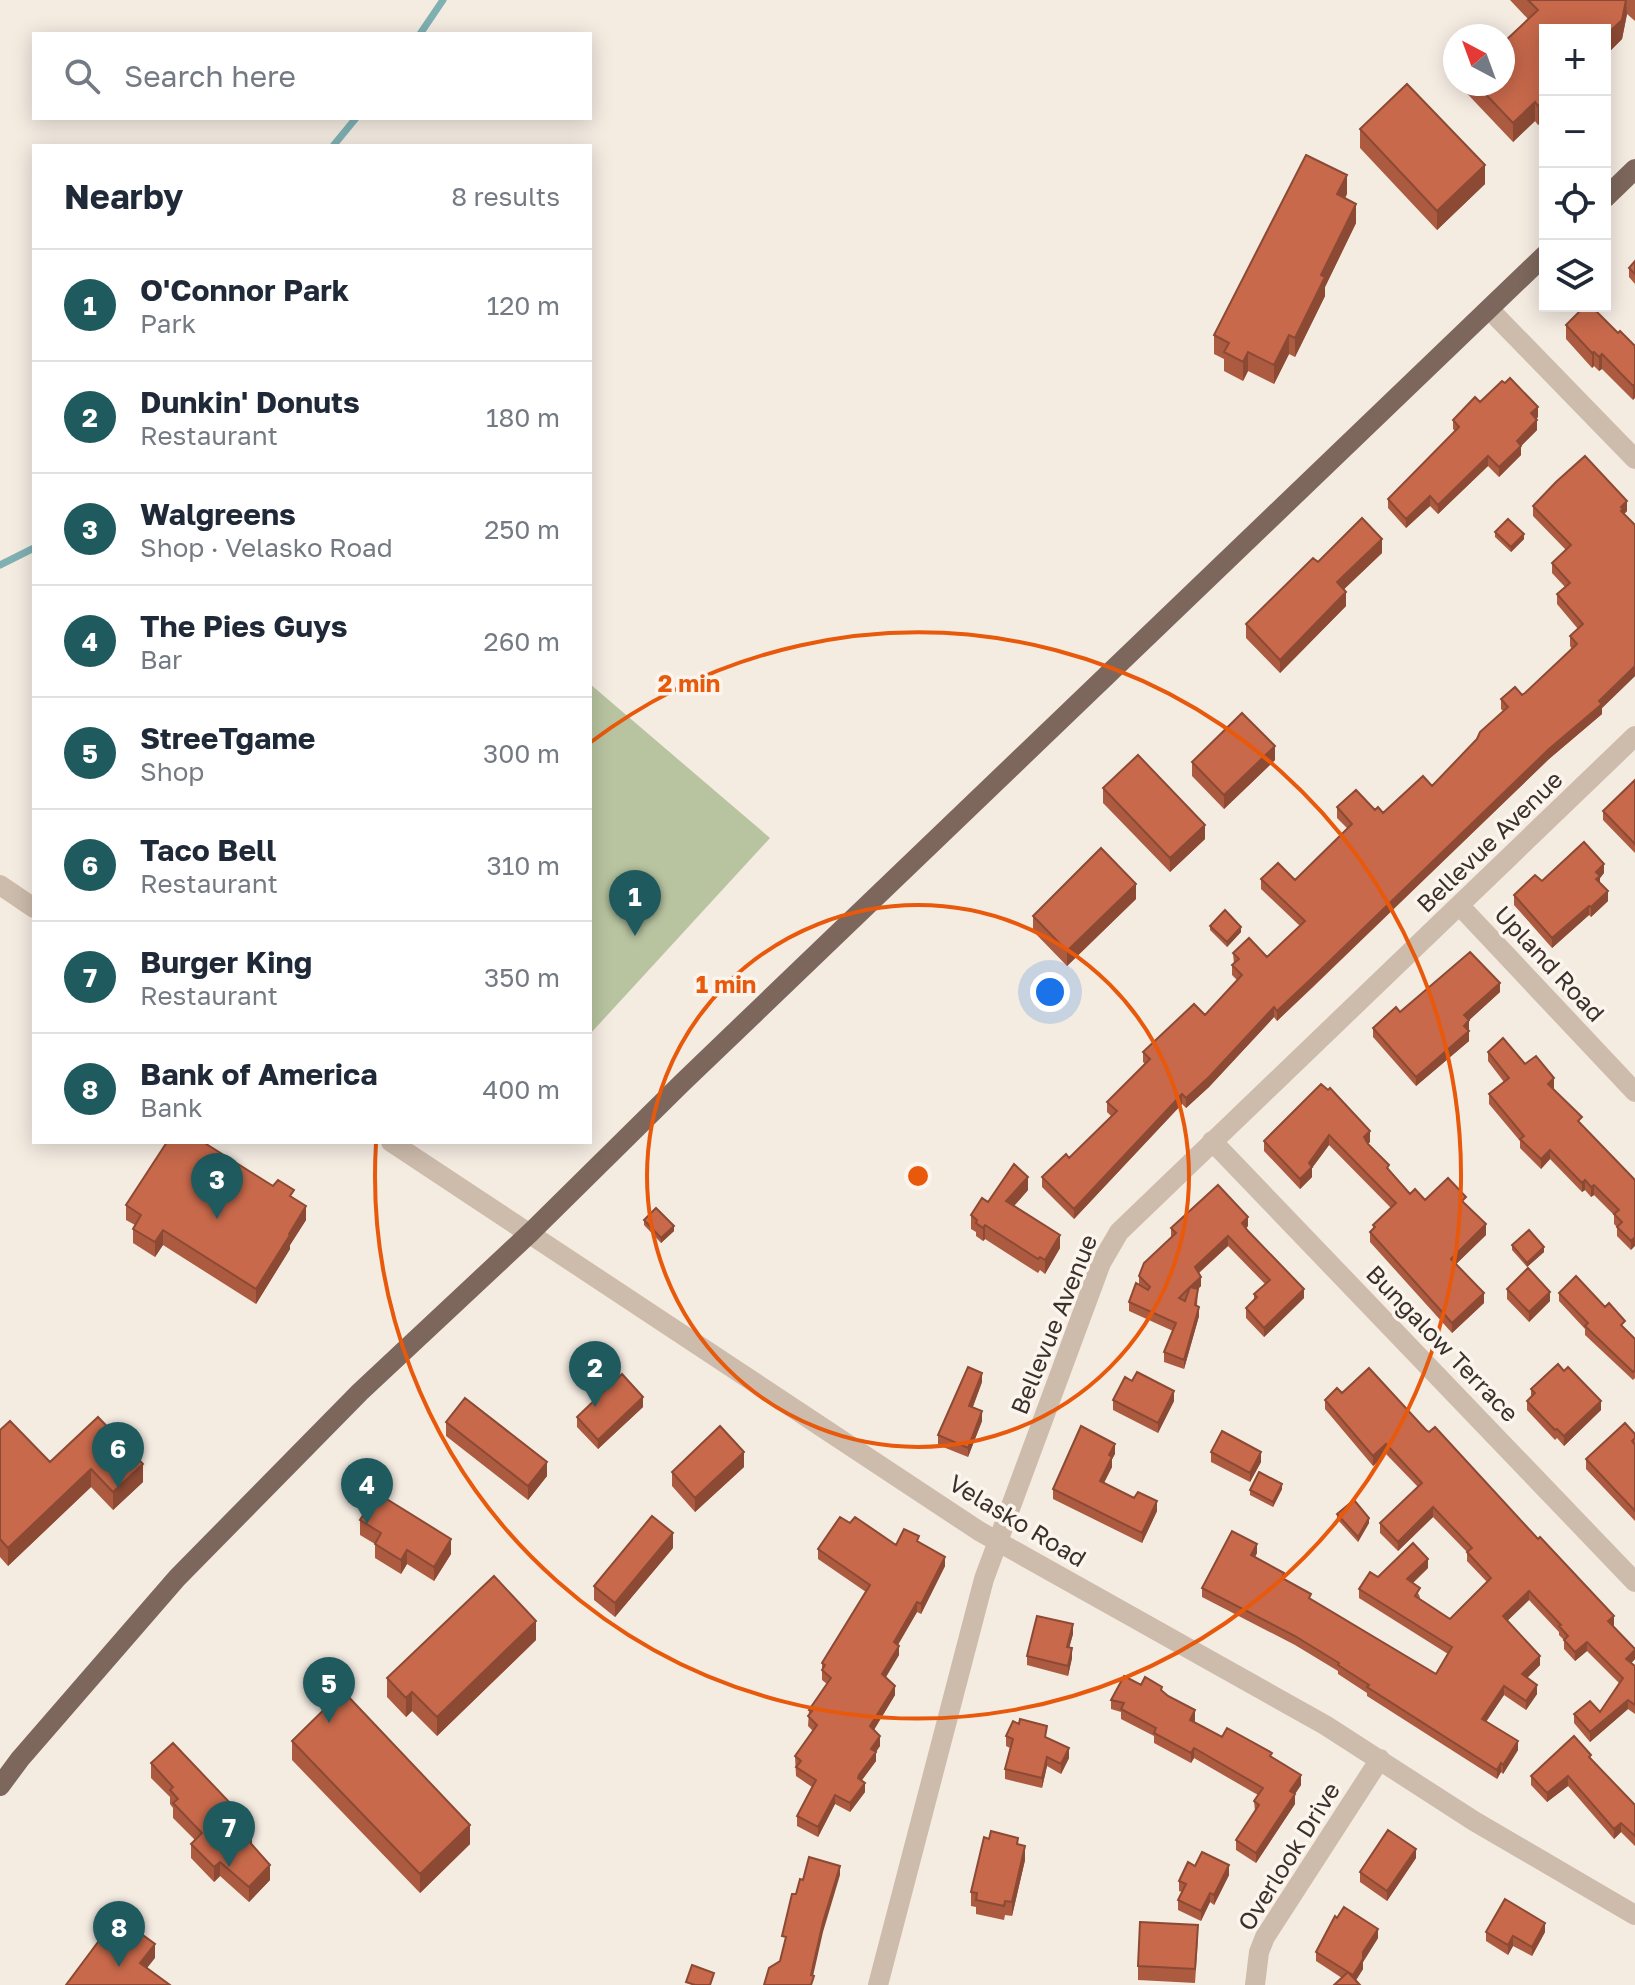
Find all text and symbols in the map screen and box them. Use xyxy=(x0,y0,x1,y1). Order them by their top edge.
north arrow xyxy=(1443,24,1515,96)
map controls xyxy=(1539,24,1611,312)
button: + xyxy=(1539,24,1611,96)
search box xyxy=(32,32,592,120)
icon: search xyxy=(60,54,104,98)
text: Search here xyxy=(124,58,296,94)
button: − xyxy=(1539,96,1611,168)
button: locate xyxy=(1539,168,1611,240)
text: Nearby xyxy=(64,176,184,216)
text: 8 results xyxy=(451,181,560,212)
button: layers xyxy=(1539,240,1611,312)
text: O'Connor Park xyxy=(140,272,349,308)
text: 1 xyxy=(83,290,97,321)
text: 120 m xyxy=(487,290,560,321)
text: Park xyxy=(140,308,196,339)
text: Dunkin' Donuts xyxy=(140,384,360,420)
text: 2 xyxy=(82,402,98,433)
text: 180 m xyxy=(486,402,560,433)
text: Restaurant xyxy=(140,420,278,451)
text: Walgreens xyxy=(140,496,296,532)
text: 3 xyxy=(82,514,98,545)
text: 250 m xyxy=(484,514,560,545)
text: Shop · Velasko Road xyxy=(140,532,393,563)
text: The Pies Guys xyxy=(140,608,348,644)
text: 4 xyxy=(82,626,98,657)
text: 260 m xyxy=(484,626,560,657)
text: Bar xyxy=(140,644,182,675)
text: 2 min xyxy=(658,668,720,697)
text: StreeTgame xyxy=(140,720,315,756)
text: 5 xyxy=(82,738,98,769)
text: 300 m xyxy=(483,738,560,769)
text: Shop xyxy=(140,756,204,787)
street label: Bellevue Avenue xyxy=(1410,764,1568,918)
text: Taco Bell xyxy=(140,832,276,868)
text: 6 xyxy=(82,850,98,881)
text: 310 m xyxy=(487,850,560,881)
text: Restaurant xyxy=(140,868,278,899)
pin: 1 xyxy=(609,870,661,936)
street label: Upland Road xyxy=(1489,899,1611,1027)
text: Burger King xyxy=(140,944,312,980)
text: 7 xyxy=(83,962,97,993)
text: 350 m xyxy=(484,962,560,993)
text: 1 min xyxy=(696,969,756,998)
your location xyxy=(1030,972,1070,1012)
text: Restaurant xyxy=(140,980,278,1011)
text: Bank of America xyxy=(140,1056,378,1092)
text: 8 xyxy=(82,1074,98,1105)
text: 400 m xyxy=(482,1074,560,1105)
text: Bank xyxy=(140,1092,203,1123)
pin: 3 xyxy=(191,1153,243,1219)
centre of rings xyxy=(904,1162,932,1190)
street label: Bellevue Avenue xyxy=(1004,1230,1102,1418)
street label: Bungalow Terrace xyxy=(1361,1259,1525,1427)
pin: 2 xyxy=(569,1341,621,1407)
pin: 6 xyxy=(92,1422,144,1488)
pin: 4 xyxy=(341,1458,393,1524)
street label: Velasko Road xyxy=(944,1468,1092,1572)
pin: 5 xyxy=(303,1657,355,1723)
street label: Overlook Drive xyxy=(1231,1777,1345,1935)
pin: 7 xyxy=(203,1801,255,1867)
pin: 8 xyxy=(93,1901,145,1967)

